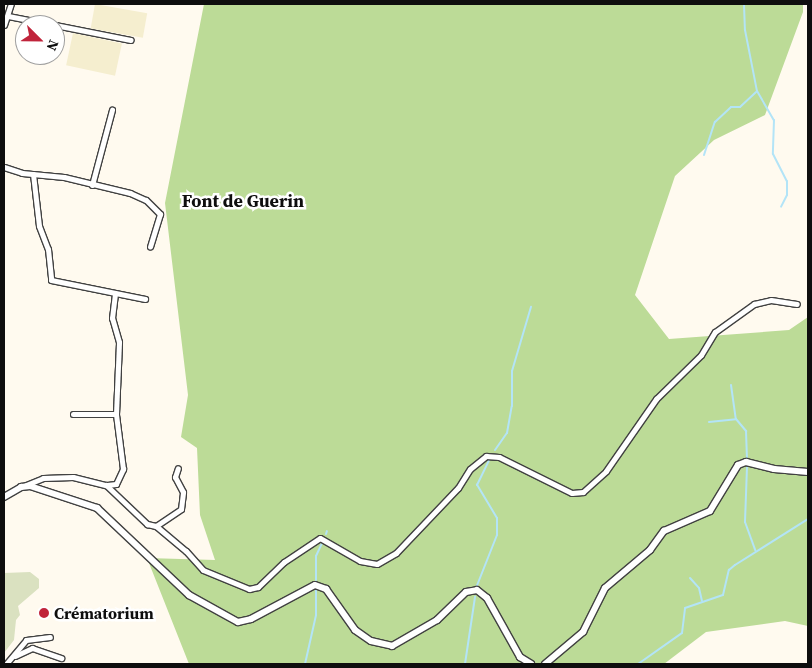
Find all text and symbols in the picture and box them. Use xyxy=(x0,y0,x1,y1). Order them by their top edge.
north arrow xyxy=(15,15,65,65)
text: N xyxy=(42,37,64,54)
district label: Font de Guerin xyxy=(182,190,304,212)
place label: Crématorium xyxy=(54,603,154,623)
marker: Crématorium xyxy=(38,607,50,619)

